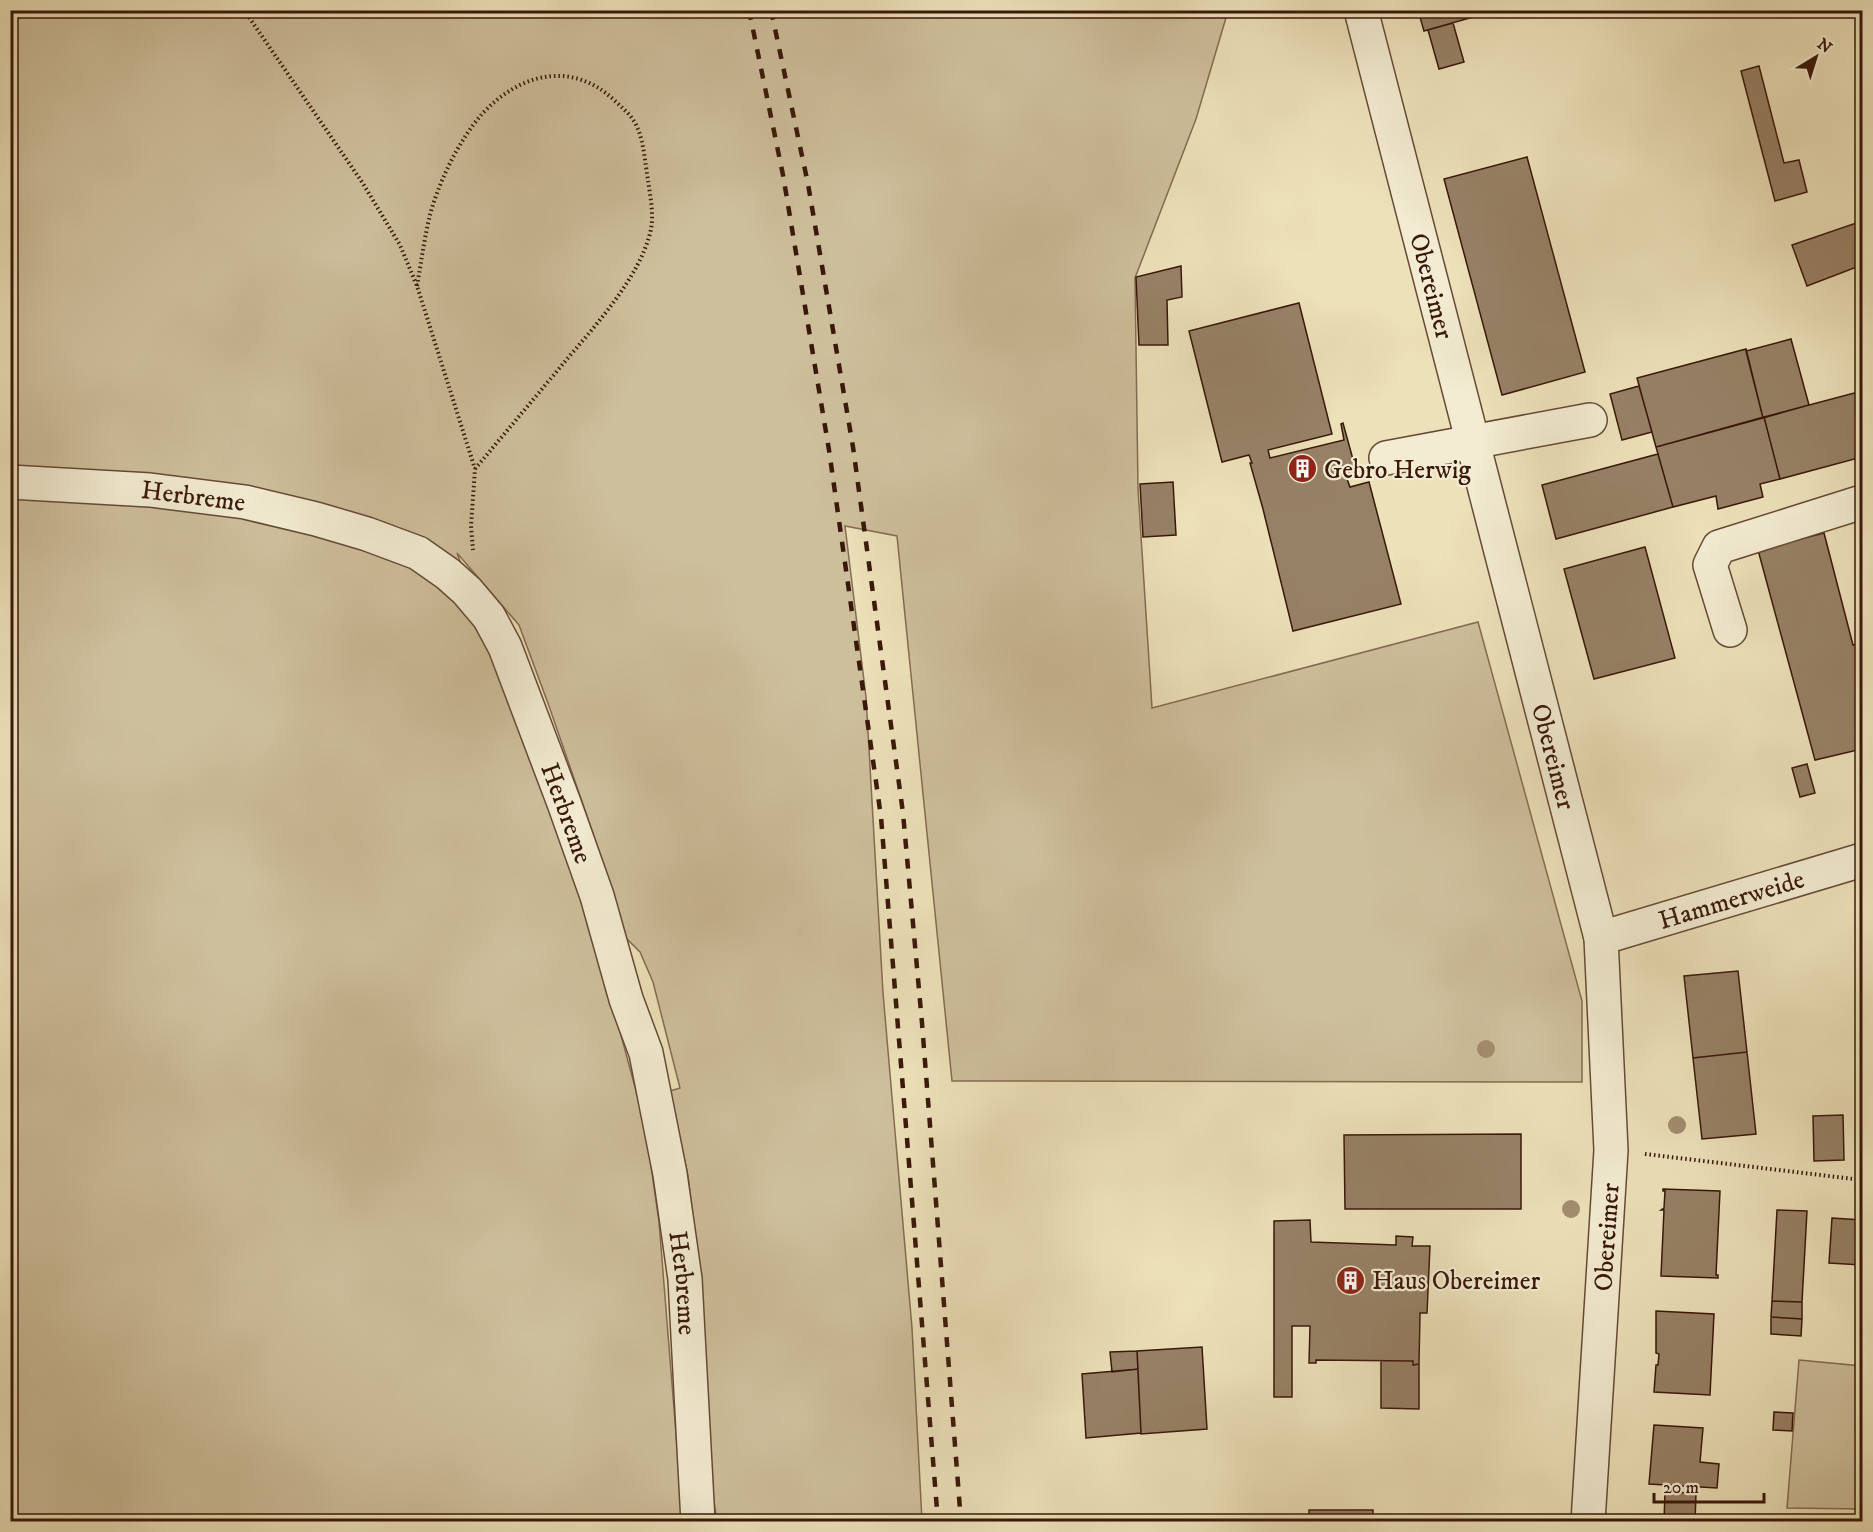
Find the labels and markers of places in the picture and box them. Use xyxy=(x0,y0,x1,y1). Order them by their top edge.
building icon: Gebro Herwig xyxy=(1287,453,1319,485)
place label: Gebro Herwig xyxy=(1324,454,1471,487)
building icon: Haus Obereimer xyxy=(1335,1264,1367,1296)
place label: Haus Obereimer xyxy=(1372,1265,1540,1298)

